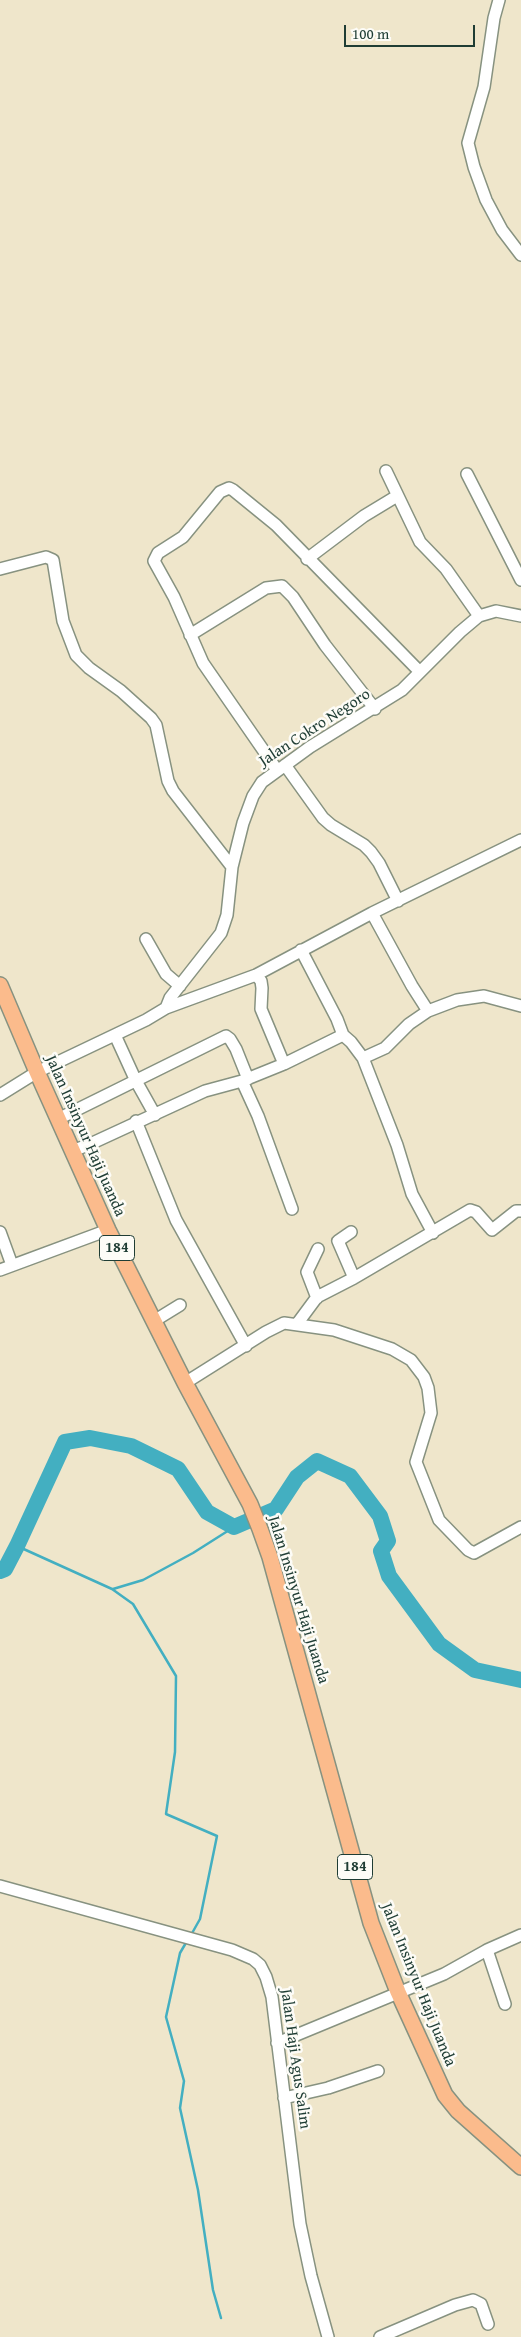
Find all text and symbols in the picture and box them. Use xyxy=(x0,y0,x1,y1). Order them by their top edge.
scale bar xyxy=(346,15,477,47)
text: 100 m xyxy=(352,23,389,44)
street label: Jalan Cokro Negoro xyxy=(256,685,374,771)
street label: Jalan Insinyur Haji Juanda xyxy=(41,1052,129,1220)
road number: 184 xyxy=(100,1236,134,1260)
street label: Jalan Insinyur Haji Juanda xyxy=(263,1514,333,1686)
road number: 184 xyxy=(338,1854,372,1880)
street label: Jalan Insinyur Haji Juanda xyxy=(376,1901,460,2069)
street label: Jalan Haji Agus Salim xyxy=(276,1988,314,2130)

